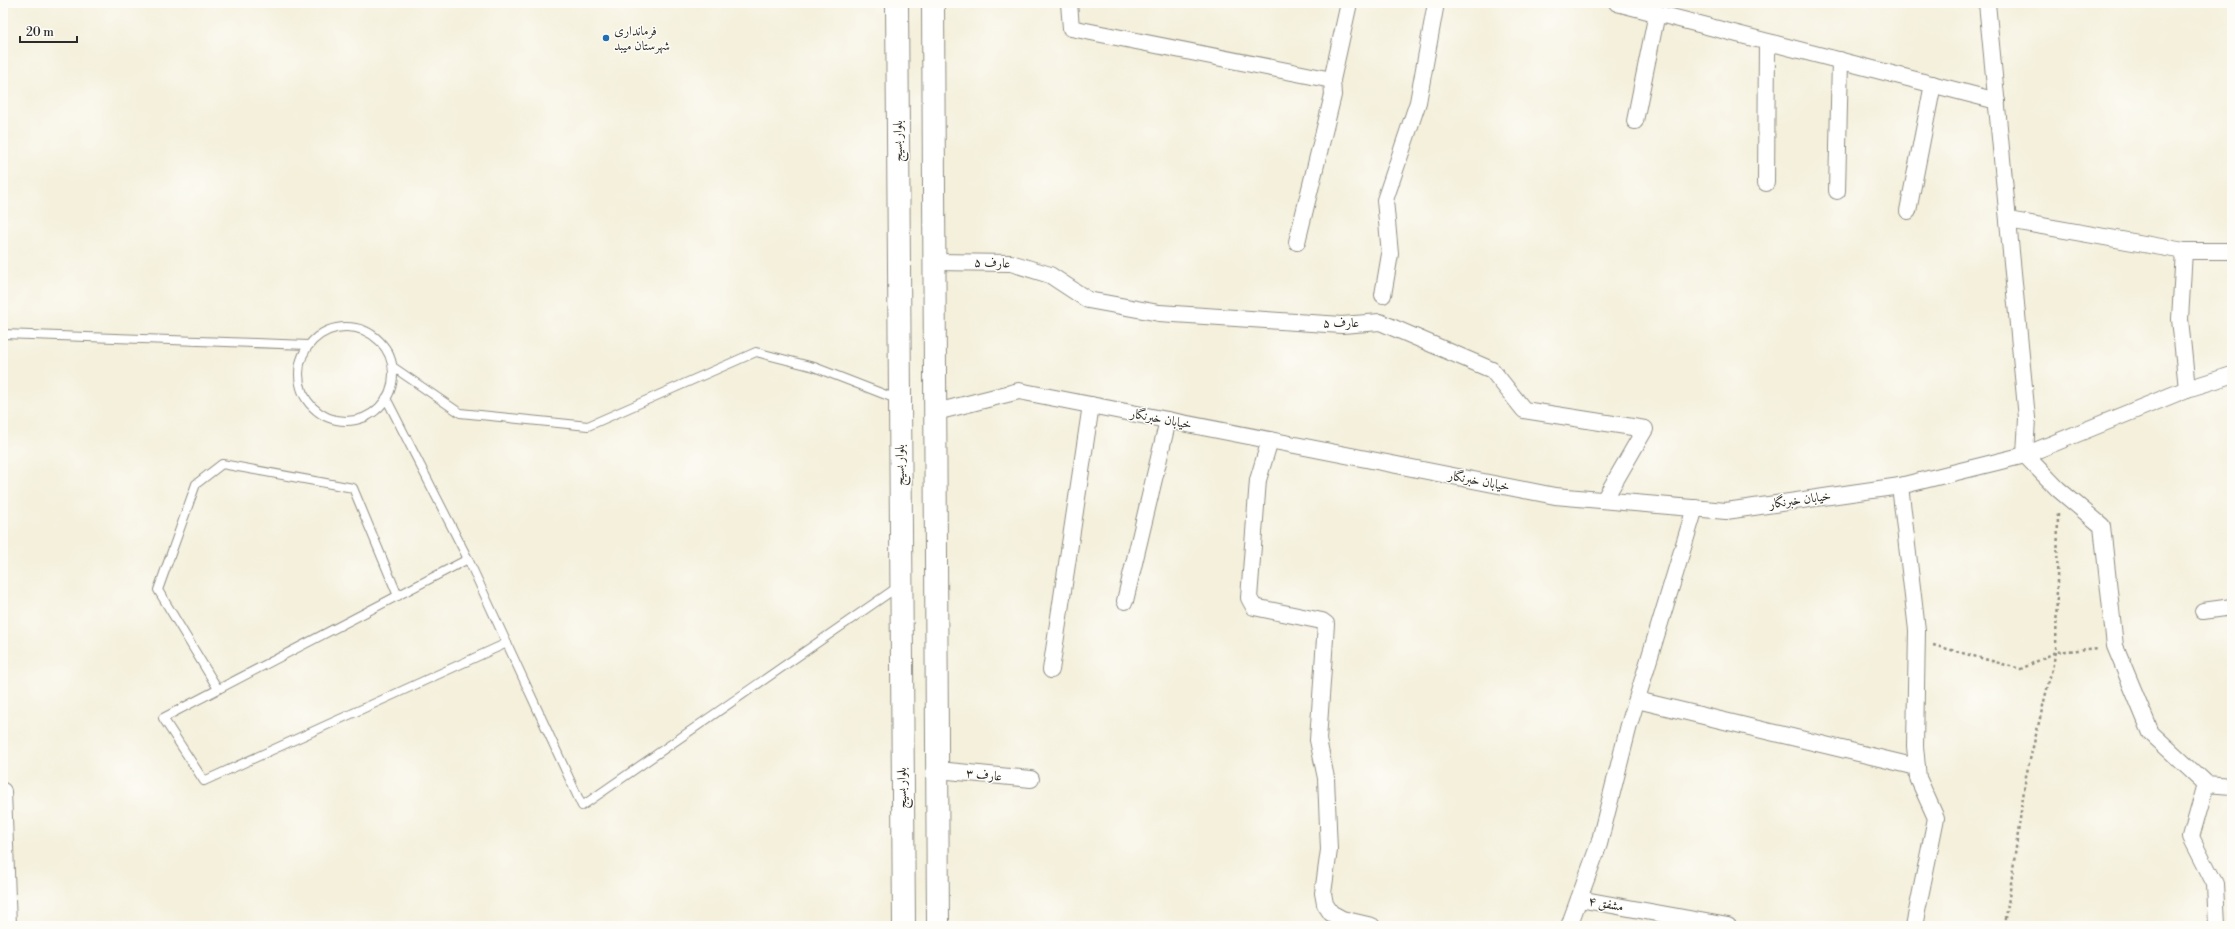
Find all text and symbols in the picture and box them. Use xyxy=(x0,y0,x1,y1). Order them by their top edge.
scale bar xyxy=(20,18,77,44)
place label: فرمانداری شهرستان میبد xyxy=(614,23,670,54)
text: 20 m xyxy=(26,25,54,40)
marker: فرمانداری شهرستان میبد xyxy=(601,33,611,43)
street label: بلوار بسیج xyxy=(890,120,909,162)
street label: عارف ۵ xyxy=(974,254,1010,272)
street label: عارف ۵ xyxy=(1323,315,1359,331)
street label: خیابان خبرنگار xyxy=(1127,404,1193,433)
street label: بلوار بسیج xyxy=(892,444,911,486)
street label: خیابان خبرنگار xyxy=(1445,466,1511,495)
street label: خیابان خبرنگار xyxy=(1766,487,1832,513)
street label: عارف ۳ xyxy=(965,765,1003,785)
street label: بلوار بسیج xyxy=(894,767,913,809)
street label: مشفق ۴ xyxy=(1587,893,1625,915)

